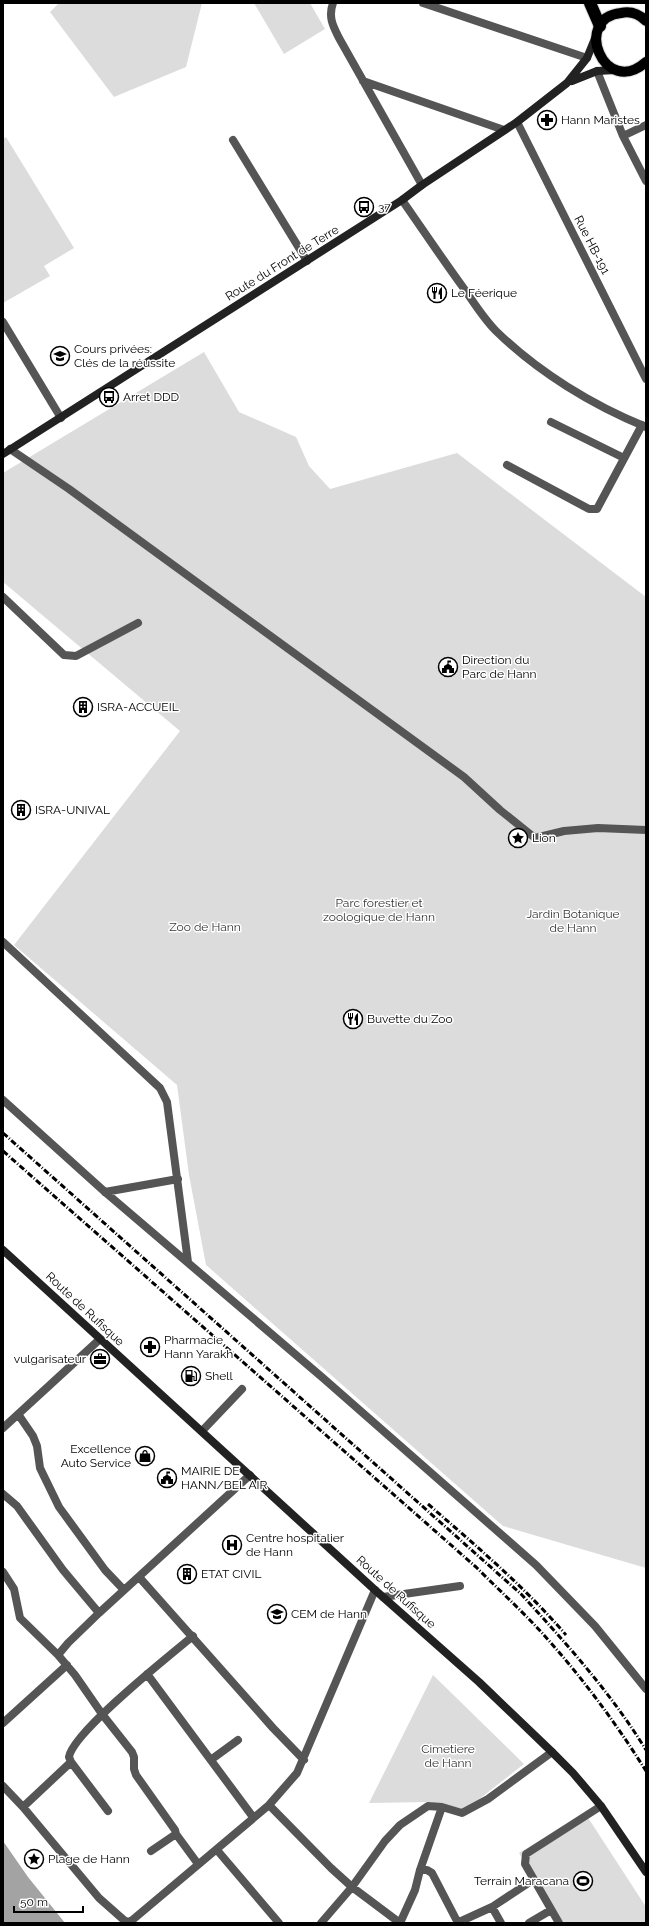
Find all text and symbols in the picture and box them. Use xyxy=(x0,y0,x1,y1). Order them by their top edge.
pharmacy icon: Hann Maristes xyxy=(536,109,558,131)
place label: Hann Maristes xyxy=(561,113,640,127)
bus stop icon: 37 xyxy=(353,196,375,218)
place label: 37 xyxy=(378,200,391,214)
street label: Rue HB-191 xyxy=(571,213,613,277)
street label: Route du Front de Terre xyxy=(223,222,341,304)
restaurant icon: Le Féerique xyxy=(426,282,448,304)
place label: Le Féerique xyxy=(451,286,517,300)
place label: Cours privées: Clés de la réussite xyxy=(74,342,175,370)
school or university icon: Cours privées: Clés de la réussite xyxy=(49,345,71,367)
bus stop icon: Arret DDD xyxy=(98,386,120,408)
place label: Arret DDD xyxy=(123,390,180,404)
place label: Direction du Parc de Hann xyxy=(462,653,537,681)
public building icon: Direction du Parc de Hann xyxy=(437,656,459,678)
building icon: ISRA-ACCUEIL xyxy=(72,696,94,718)
place label: ISRA-ACCUEIL xyxy=(97,700,179,714)
building icon: ISRA-UNIVAL xyxy=(10,799,32,821)
place label: ISRA-UNIVAL xyxy=(35,803,110,817)
place icon: Lion xyxy=(507,827,529,849)
place label: Lion xyxy=(532,831,556,845)
park label: Parc forestier et zoologique de Hann xyxy=(323,896,435,924)
park label: Jardin Botanique de Hann xyxy=(526,907,620,935)
park label: Zoo de Hann xyxy=(169,920,241,934)
restaurant icon: Buvette du Zoo xyxy=(342,1008,364,1030)
place label: Buvette du Zoo xyxy=(367,1012,453,1026)
street label: Route de Rufisque xyxy=(43,1269,127,1349)
place label: Pharmacie Hann Yarakh xyxy=(164,1333,233,1361)
pharmacy icon: Pharmacie Hann Yarakh xyxy=(139,1336,161,1358)
office icon: vulgarisateur xyxy=(89,1348,111,1370)
place label: vulgarisateur xyxy=(14,1352,87,1366)
fuel station icon: Shell xyxy=(180,1365,202,1387)
place label: Shell xyxy=(205,1369,234,1383)
place label: Excellence Auto Service xyxy=(61,1442,131,1470)
shop icon: Excellence Auto Service xyxy=(134,1445,156,1467)
place label: MAIRIE DE HANN/BEL AIR xyxy=(181,1464,267,1492)
public building icon: MAIRIE DE HANN/BEL AIR xyxy=(156,1467,178,1489)
place label: Centre hospitalier de Hann xyxy=(246,1531,345,1559)
hospital icon: Centre hospitalier de Hann xyxy=(221,1534,243,1556)
street label: Route de Rufisque xyxy=(353,1553,439,1631)
building icon: ETAT CIVIL xyxy=(176,1563,198,1585)
place label: ETAT CIVIL xyxy=(201,1567,261,1581)
school or university icon: CEM de Hann xyxy=(266,1603,288,1625)
place label: CEM de Hann xyxy=(291,1607,367,1621)
park label: Cimetiere de Hann xyxy=(421,1742,475,1770)
place icon: Plage de Hann xyxy=(23,1848,45,1870)
place label: Plage de Hann xyxy=(48,1852,130,1866)
sports icon: Terrain Maracana xyxy=(572,1870,594,1892)
place label: Terrain Maracana xyxy=(474,1874,569,1888)
scale bar xyxy=(14,1888,83,1914)
text: 50 m xyxy=(20,1895,48,1909)

